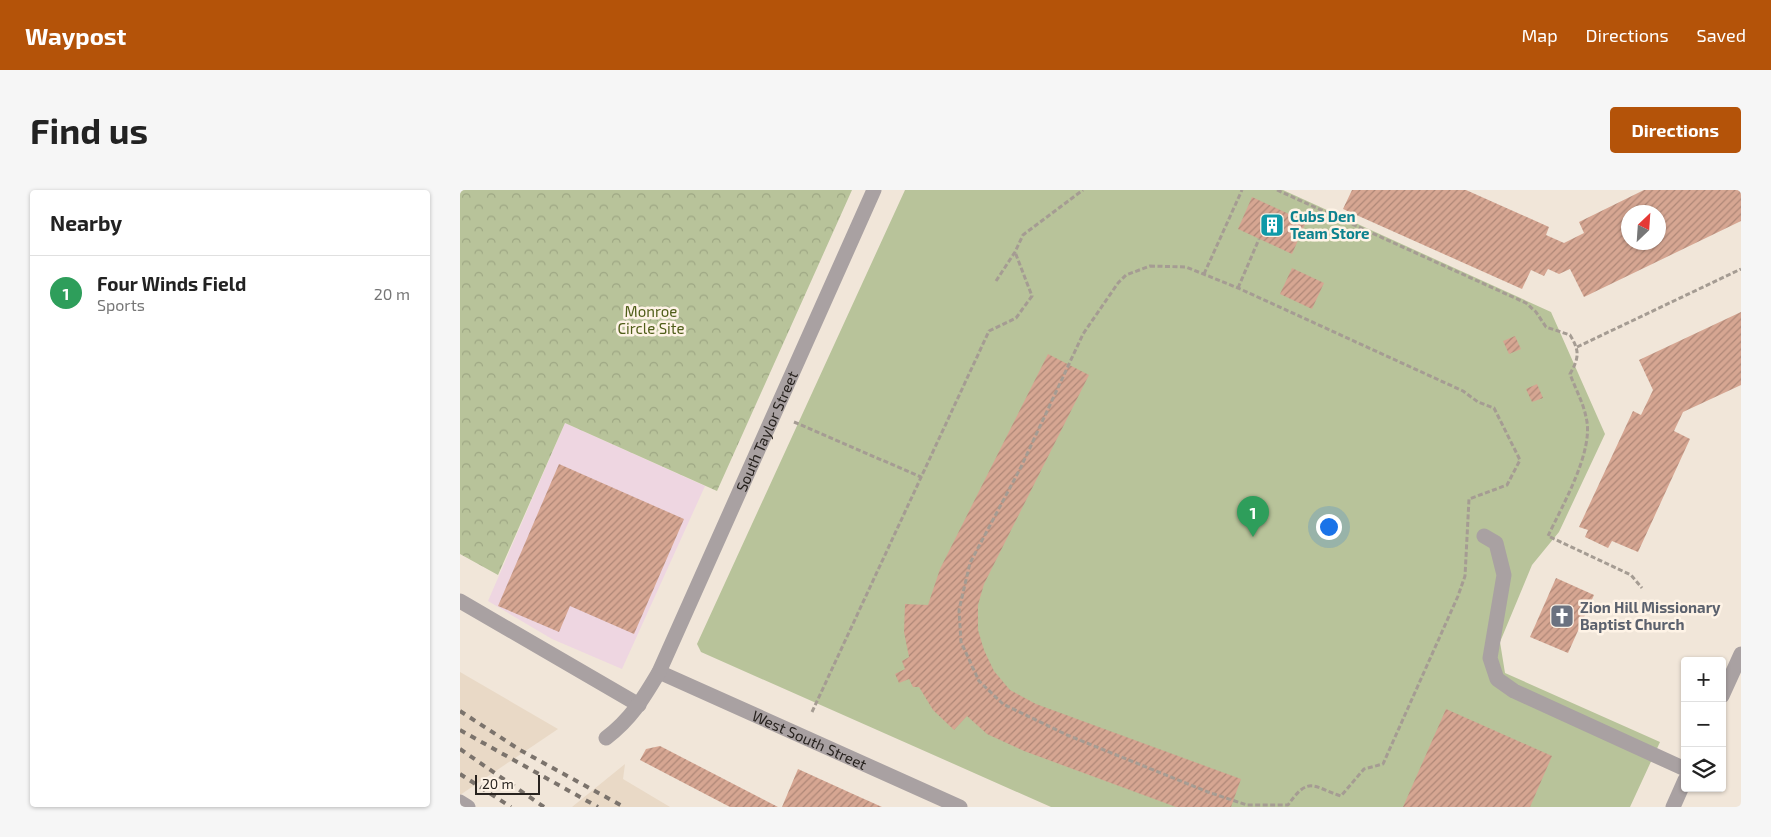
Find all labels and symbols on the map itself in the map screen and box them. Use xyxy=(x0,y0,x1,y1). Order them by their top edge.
north arrow xyxy=(1621,205,1666,250)
place label: Cubs Den Team Store xyxy=(1290,207,1369,242)
building icon: Cubs Den Team Store xyxy=(1259,212,1285,238)
park label: Monroe Circle Site xyxy=(617,302,685,337)
street label: South Taylor Street xyxy=(732,368,801,494)
pin: 1 xyxy=(1237,496,1269,537)
your location xyxy=(1316,514,1342,540)
place label: Zion Hill Missionary Baptist Church xyxy=(1580,598,1721,633)
church icon: Zion Hill Missionary Baptist Church xyxy=(1549,603,1575,629)
street label: West South Street xyxy=(749,706,870,773)
scale bar xyxy=(475,772,540,795)

